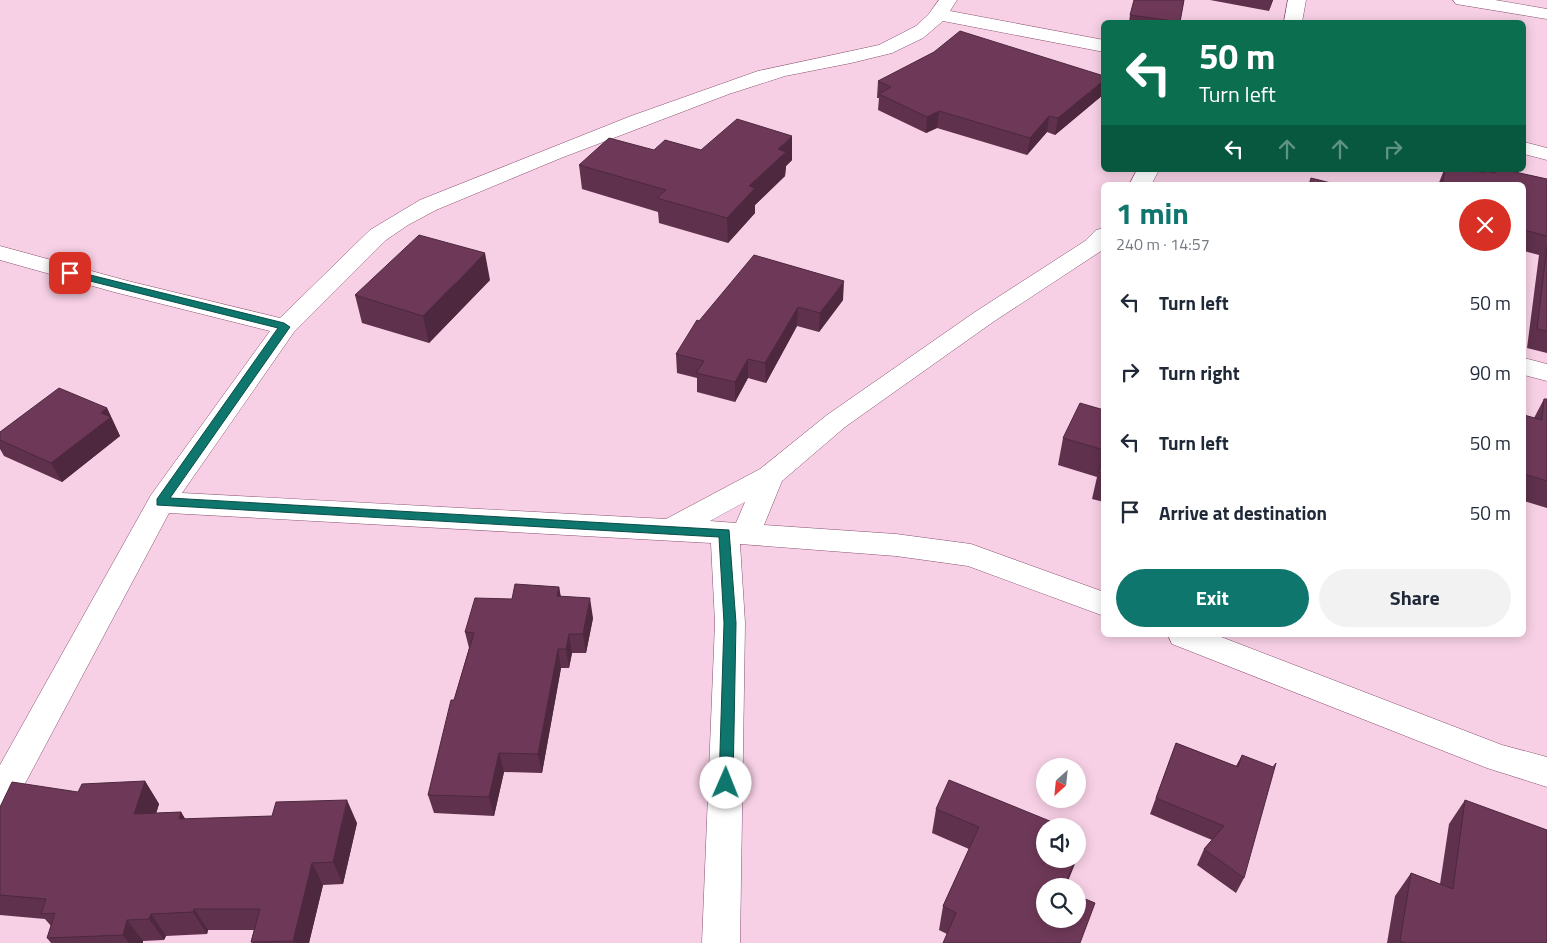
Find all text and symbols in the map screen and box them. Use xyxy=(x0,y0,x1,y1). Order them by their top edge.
text: 50 m xyxy=(1199,29,1275,83)
icon: left xyxy=(1116,40,1181,105)
text: Turn left xyxy=(1199,77,1276,111)
icon: left xyxy=(1220,135,1248,163)
icon: ahead xyxy=(1273,135,1301,163)
icon: ahead xyxy=(1326,135,1354,163)
icon: right xyxy=(1379,135,1407,163)
text: 1 min xyxy=(1116,190,1189,236)
button: close xyxy=(1459,199,1511,251)
text: 240 m · 14:57 xyxy=(1116,232,1210,256)
pin xyxy=(49,252,91,294)
icon: arrive xyxy=(56,259,84,287)
icon: left xyxy=(1116,288,1144,316)
text: Turn left xyxy=(1159,288,1229,317)
text: 50 m xyxy=(1470,288,1511,317)
icon: right xyxy=(1116,358,1144,386)
text: Turn right xyxy=(1159,358,1240,387)
text: 90 m xyxy=(1470,358,1511,387)
icon: left xyxy=(1116,428,1144,456)
text: Turn left xyxy=(1159,428,1229,457)
text: 50 m xyxy=(1470,428,1511,457)
icon: arrive xyxy=(1116,498,1144,526)
text: Arrive at destination xyxy=(1159,498,1327,527)
text: 50 m xyxy=(1470,498,1511,527)
button: Exit xyxy=(1116,569,1309,627)
button: Share xyxy=(1319,569,1511,627)
position arrow xyxy=(699,756,751,808)
north arrow xyxy=(1036,758,1086,808)
map controls xyxy=(1036,758,1086,928)
button: sound xyxy=(1036,818,1086,868)
button: search xyxy=(1036,878,1086,928)

